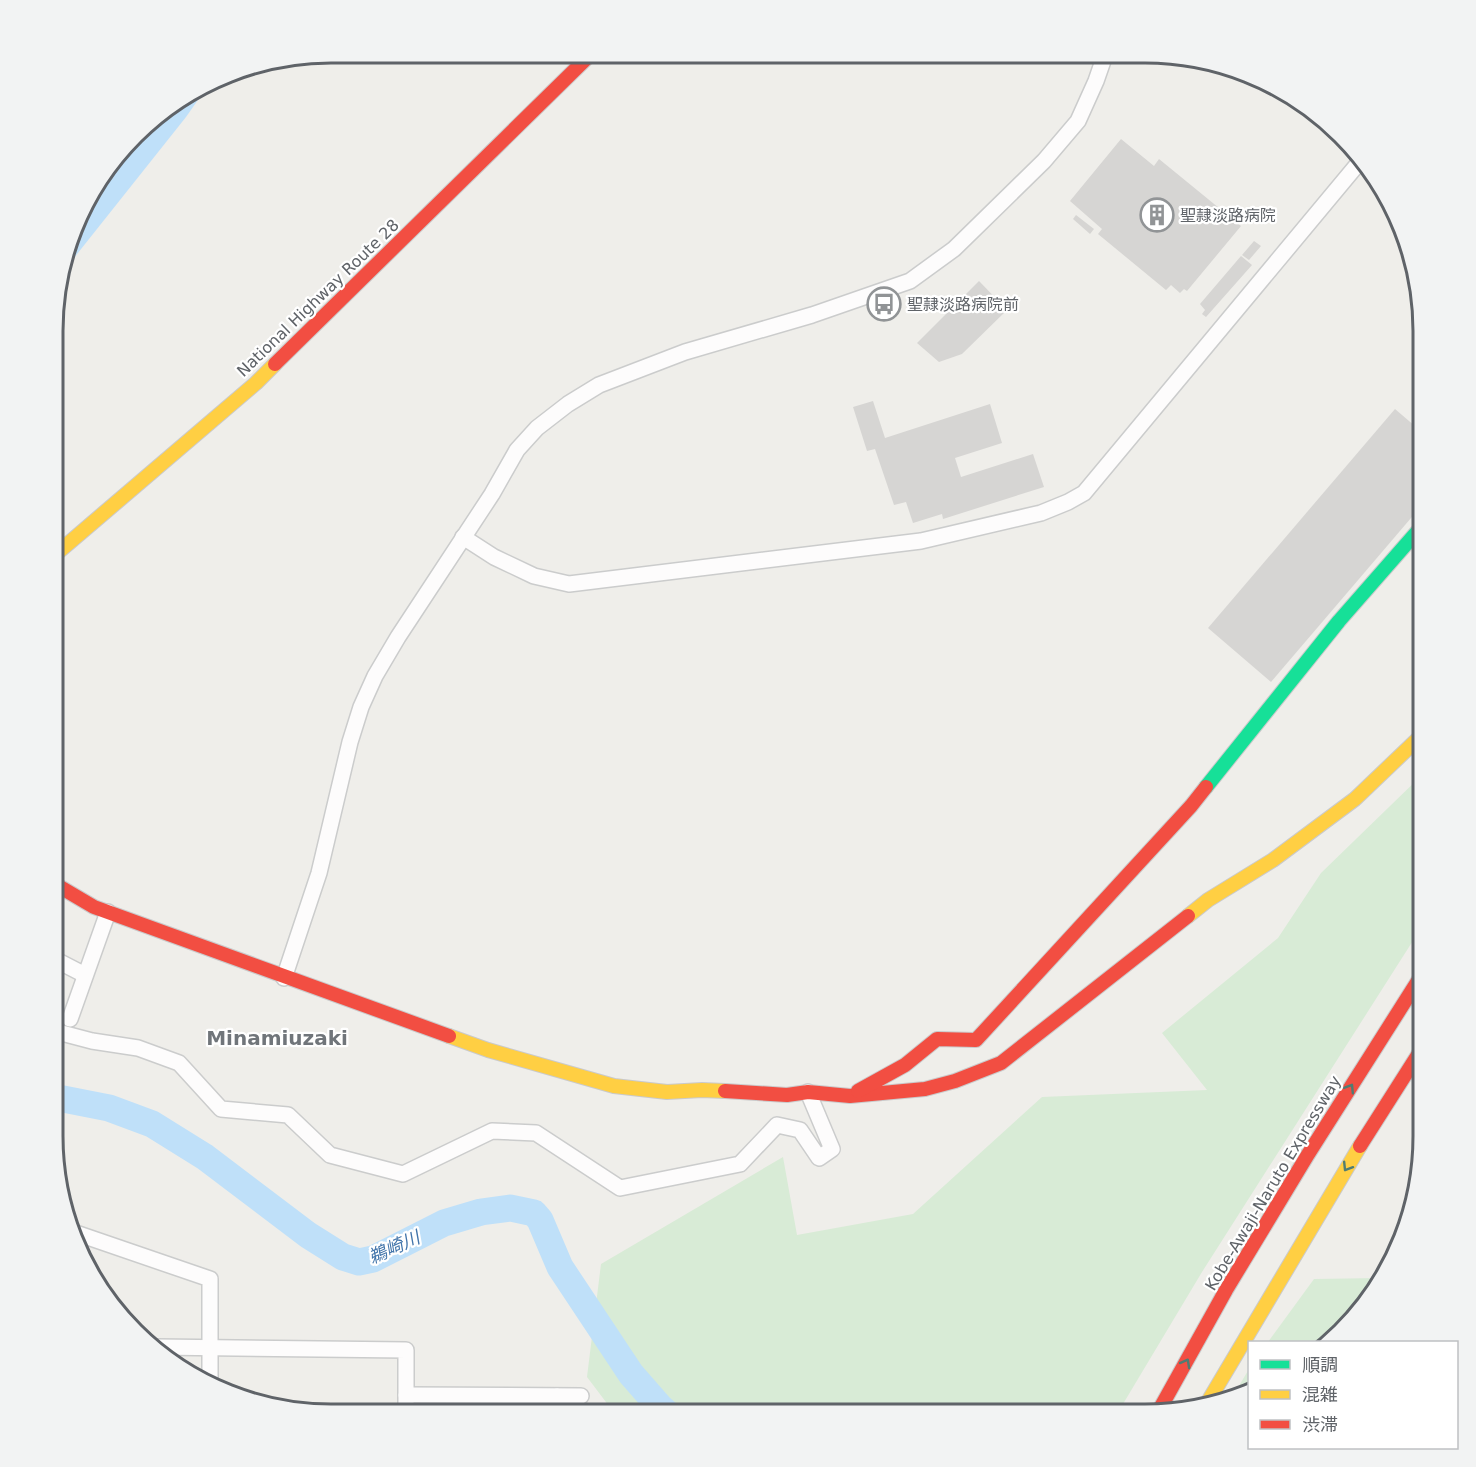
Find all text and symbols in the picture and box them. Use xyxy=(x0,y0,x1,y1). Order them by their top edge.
building icon: 聖隷淡路病院 xyxy=(1139,197,1175,233)
place label: 聖隷淡路病院 xyxy=(1180,206,1276,225)
street label: National Highway Route 28 xyxy=(233,215,403,381)
bus stop icon: 聖隷淡路病院前 xyxy=(866,286,902,322)
place label: 聖隷淡路病院前 xyxy=(907,295,1019,314)
district label: Minamiuzaki xyxy=(206,1026,348,1050)
street label: Kobe-Awaji-Naruto Expressway xyxy=(1201,1072,1345,1294)
one-way arrow xyxy=(1343,1083,1354,1094)
one-way arrow xyxy=(1342,1161,1354,1171)
water label: 鵜崎川 xyxy=(365,1226,425,1268)
legend xyxy=(1248,1341,1458,1449)
text: 順調 xyxy=(1302,1354,1338,1375)
one-way arrow xyxy=(1178,1359,1190,1369)
text: 混雑 xyxy=(1302,1384,1338,1405)
text: 渋滞 xyxy=(1302,1414,1338,1435)

